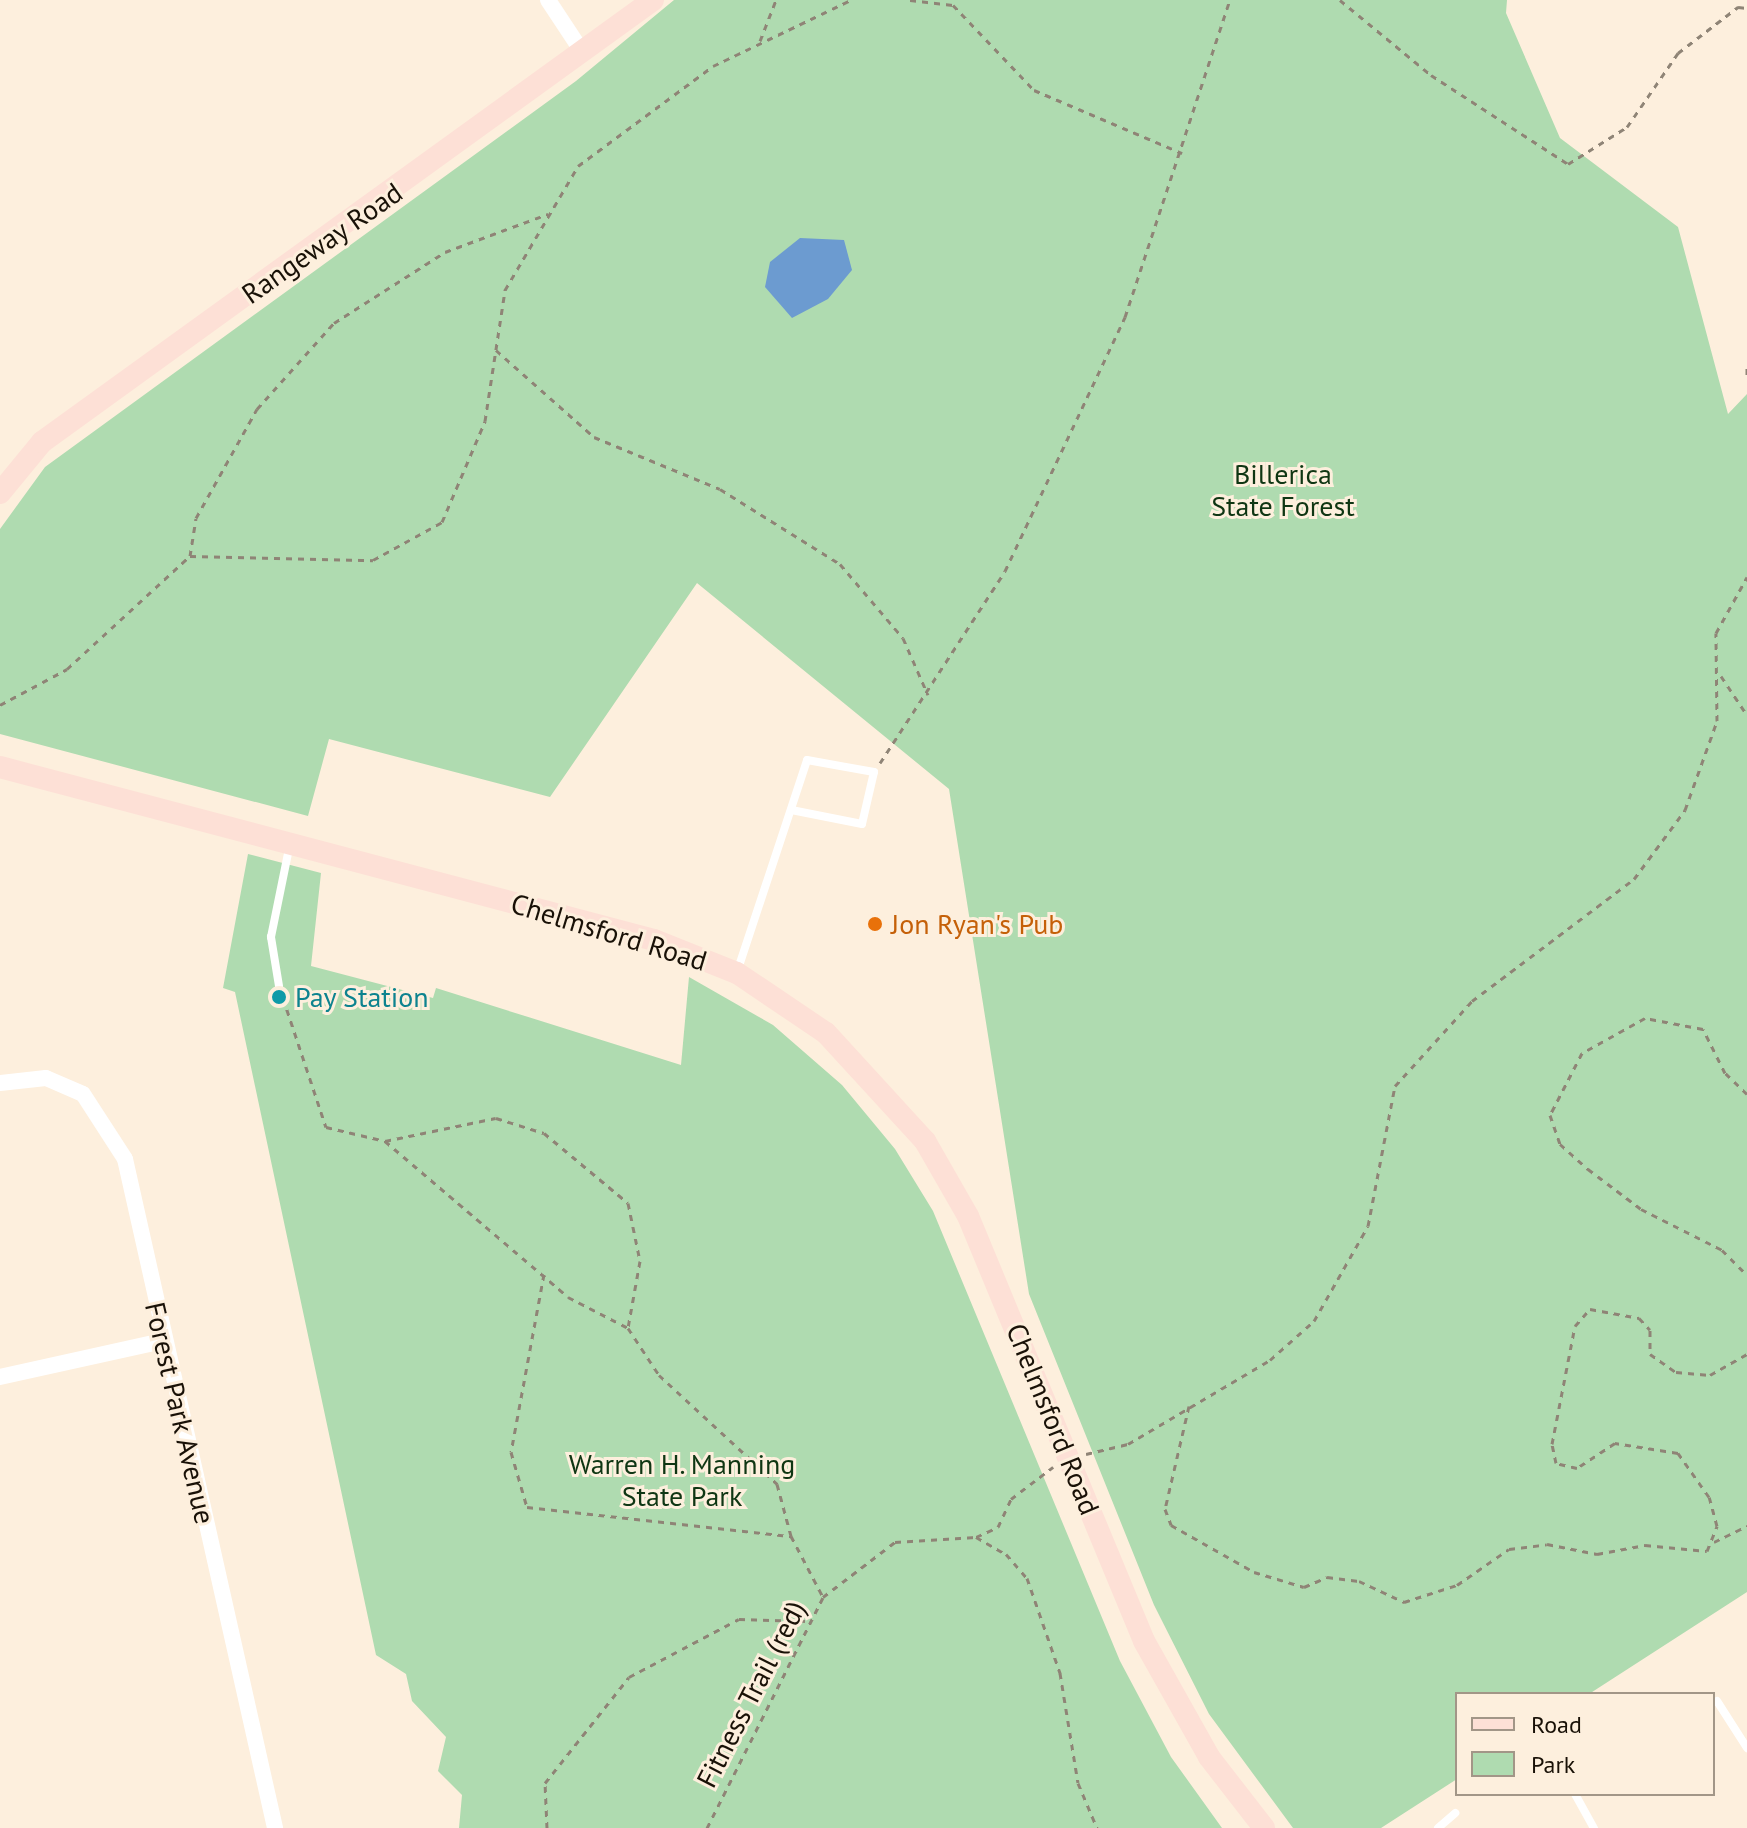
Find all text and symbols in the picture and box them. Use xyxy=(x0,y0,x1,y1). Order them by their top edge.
street label: Rangeway Road xyxy=(235,175,409,311)
park label: Billerica State Forest xyxy=(1211,457,1355,523)
street label: Chelmsford Road xyxy=(507,886,711,978)
place label: Jon Ryan's Pub xyxy=(891,907,1063,941)
marker: Jon Ryan's Pub xyxy=(866,915,884,933)
place label: Pay Station xyxy=(295,980,430,1014)
marker: Pay Station xyxy=(270,988,288,1006)
street label: Forest Park Avenue xyxy=(138,1298,222,1528)
street label: Chelmsford Road xyxy=(999,1319,1107,1519)
park label: Warren H. Manning State Park xyxy=(568,1447,796,1513)
street label: Fitness Trail (red) xyxy=(689,1595,813,1793)
legend xyxy=(1455,1692,1715,1796)
text: Road xyxy=(1531,1709,1582,1740)
text: Park xyxy=(1531,1749,1575,1780)

